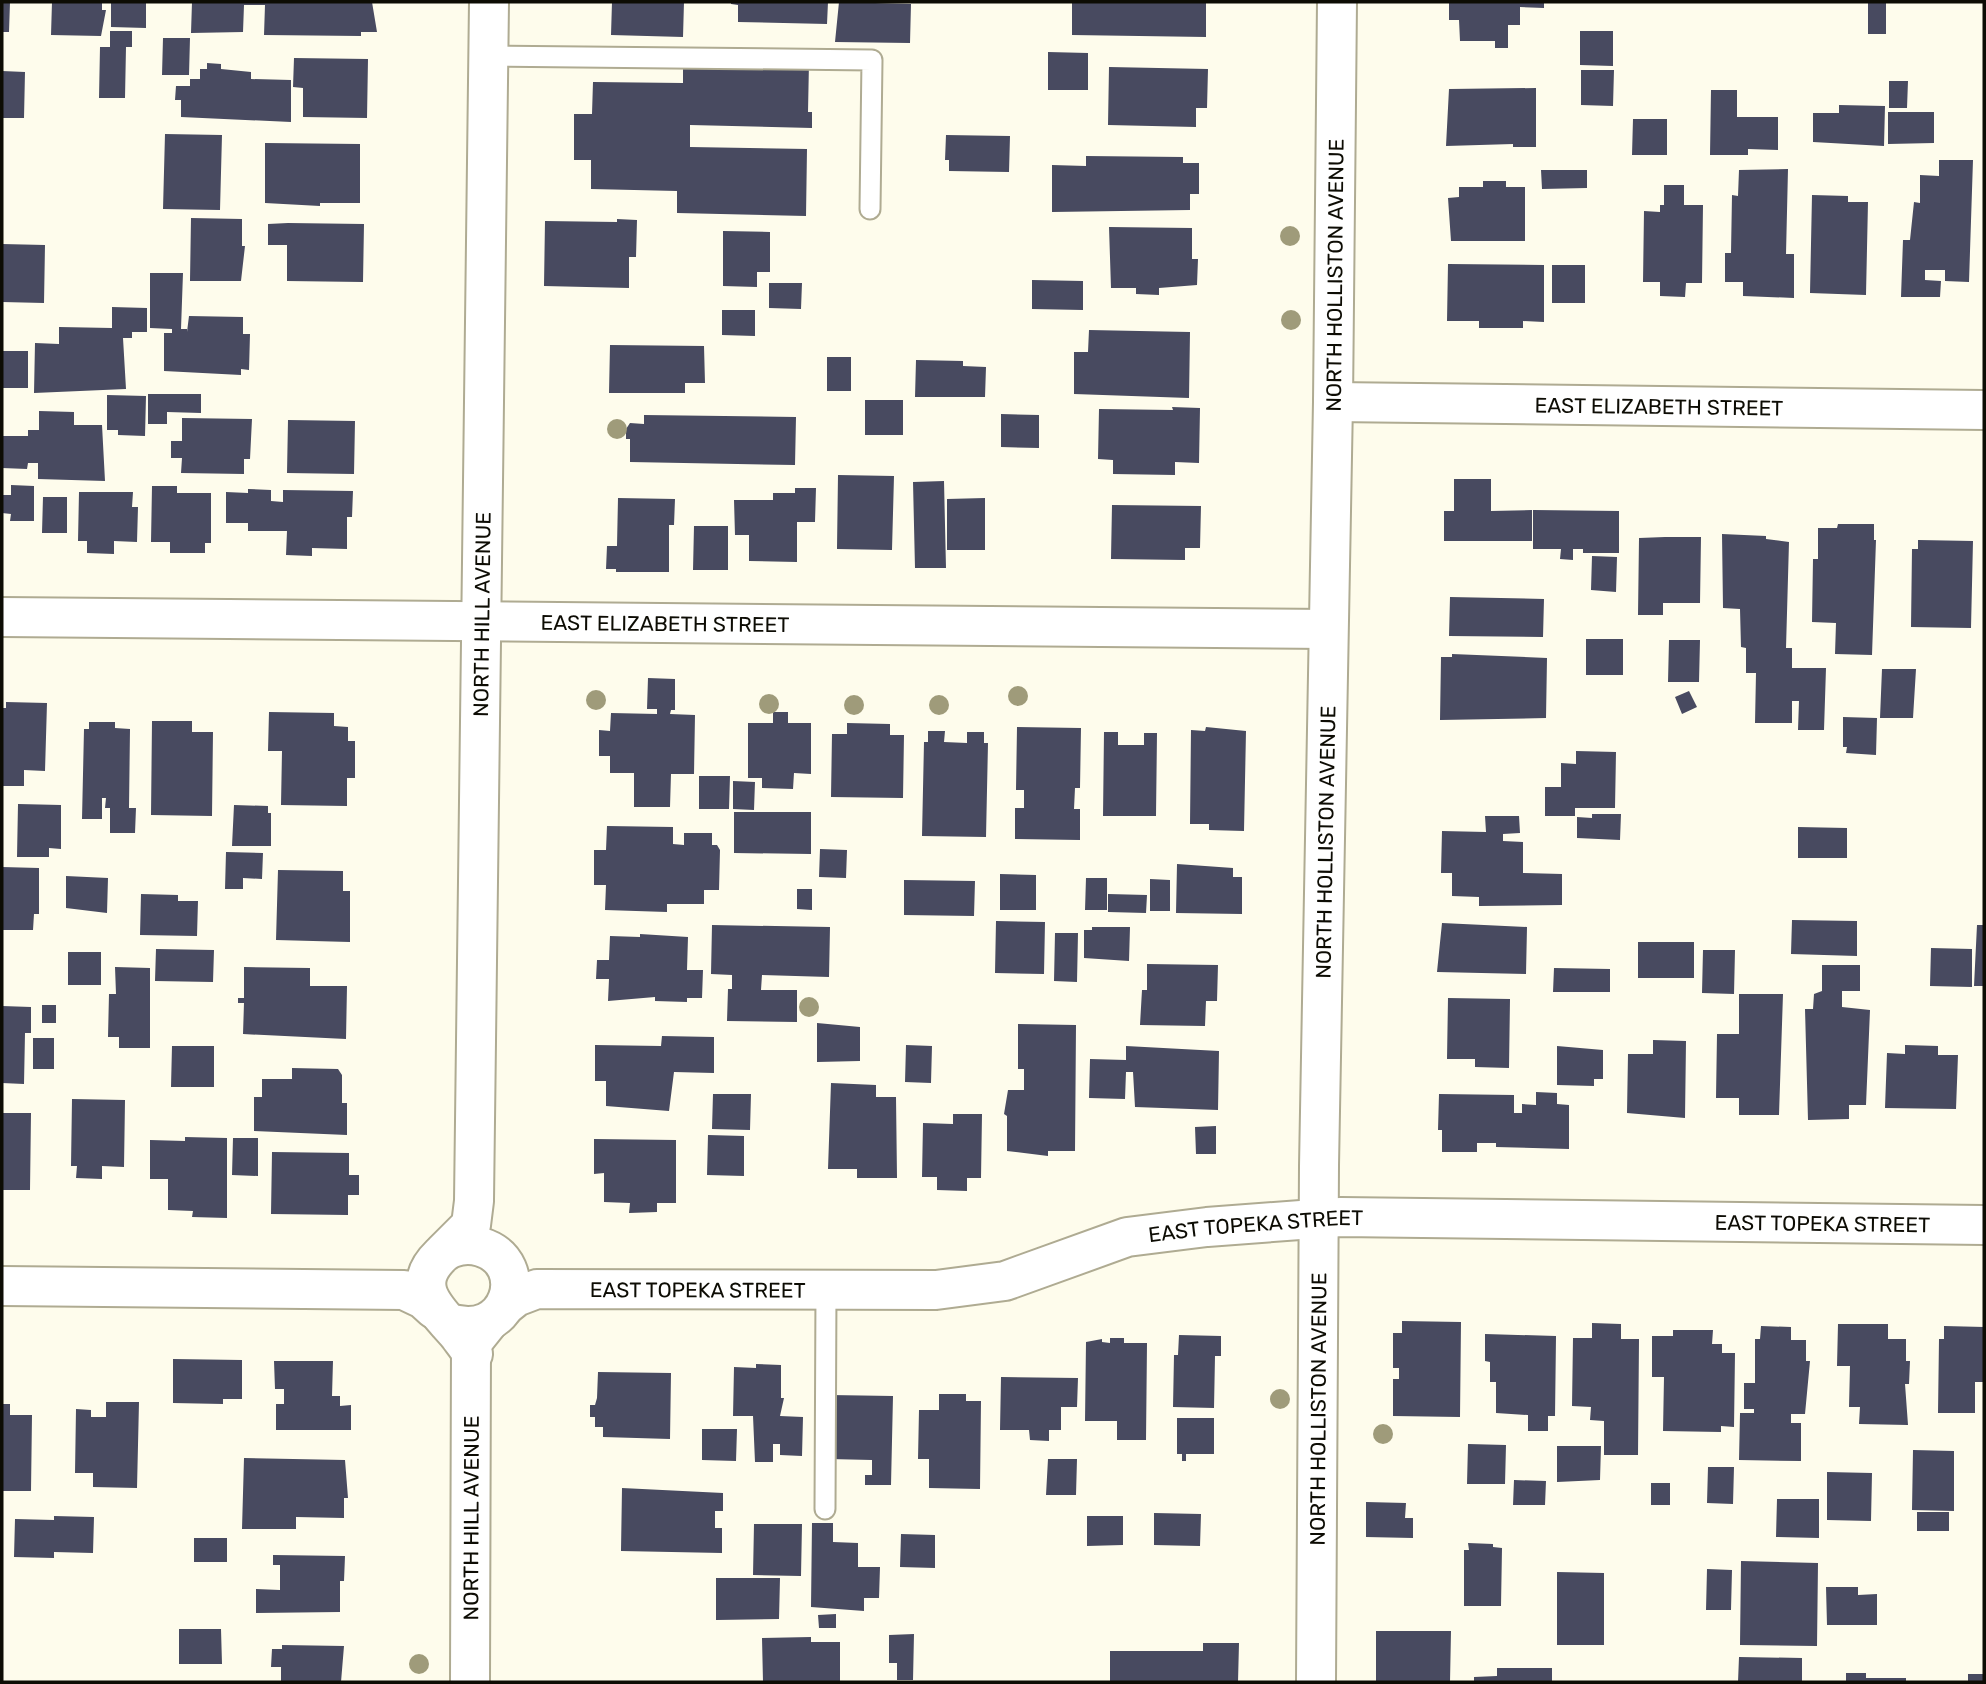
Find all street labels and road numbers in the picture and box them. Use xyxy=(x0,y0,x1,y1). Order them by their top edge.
street label: NORTH HOLLISTON AVENUE xyxy=(1320,138,1348,412)
street label: EAST ELIZABETH STREET xyxy=(1534,392,1784,420)
street label: NORTH HILL AVENUE xyxy=(468,512,495,717)
street label: EAST ELIZABETH STREET xyxy=(540,609,790,637)
street label: NORTH HOLLISTON AVENUE xyxy=(1310,705,1340,979)
street label: EAST TOPEKA STREET xyxy=(1147,1204,1364,1247)
street label: EAST TOPEKA STREET xyxy=(1714,1209,1930,1237)
street label: NORTH HOLLISTON AVENUE xyxy=(1304,1272,1331,1546)
street label: EAST TOPEKA STREET xyxy=(590,1277,806,1302)
street label: NORTH HILL AVENUE xyxy=(458,1416,483,1620)

